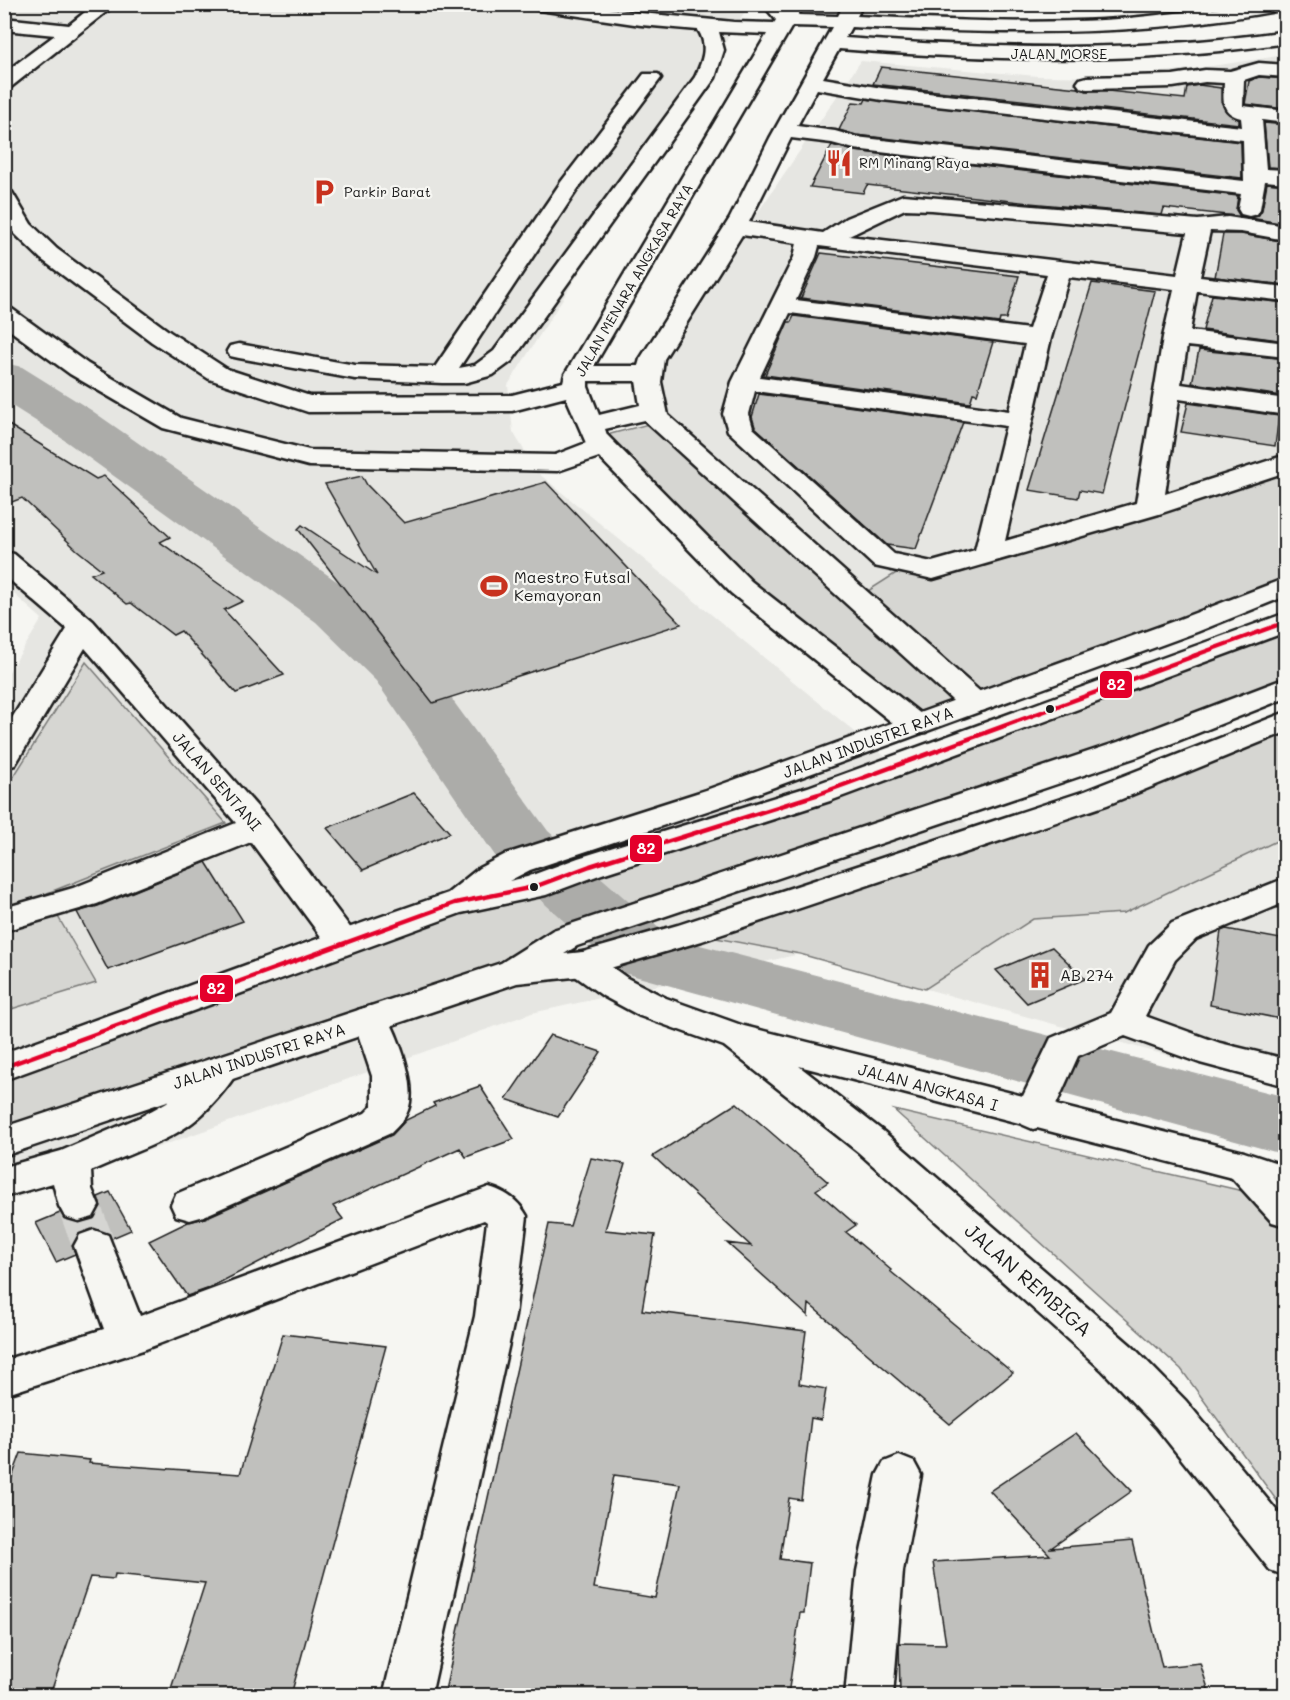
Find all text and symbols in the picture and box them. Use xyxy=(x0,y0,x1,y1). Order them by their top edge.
street label: JALAN MORSE xyxy=(1011,44,1107,63)
restaurant icon: RM Minang Raya xyxy=(824,148,854,178)
place label: RM Minang Raya xyxy=(859,153,970,172)
parking icon: Parkir Barat xyxy=(309,177,339,207)
street label: JALAN MENARA ANGKASA RAYA xyxy=(570,180,697,380)
place label: Parkir Barat xyxy=(344,182,431,201)
place label: Maestro Futsal Kemayoran xyxy=(514,566,631,605)
sports icon: Maestro Futsal Kemayoran xyxy=(479,571,509,601)
line badge: 82 xyxy=(1099,670,1133,699)
text: 82 xyxy=(1107,673,1125,694)
street label: JALAN INDUSTRI RAYA xyxy=(780,701,956,782)
unlabelled marker xyxy=(1044,703,1056,715)
street label: JALAN SENTANI xyxy=(168,727,266,835)
line badge: 82 xyxy=(629,834,663,863)
text: 82 xyxy=(637,837,655,858)
unlabelled marker xyxy=(528,881,540,893)
building icon: AB 274 xyxy=(1025,960,1055,990)
place label: AB 274 xyxy=(1060,964,1114,985)
line badge: 82 xyxy=(199,974,234,1003)
text: 82 xyxy=(207,977,225,998)
street label: JALAN INDUSTRI RAYA xyxy=(170,1018,348,1093)
street label: JALAN ANGKASA I xyxy=(856,1058,1000,1115)
street label: JALAN REMBIGA xyxy=(960,1217,1098,1342)

